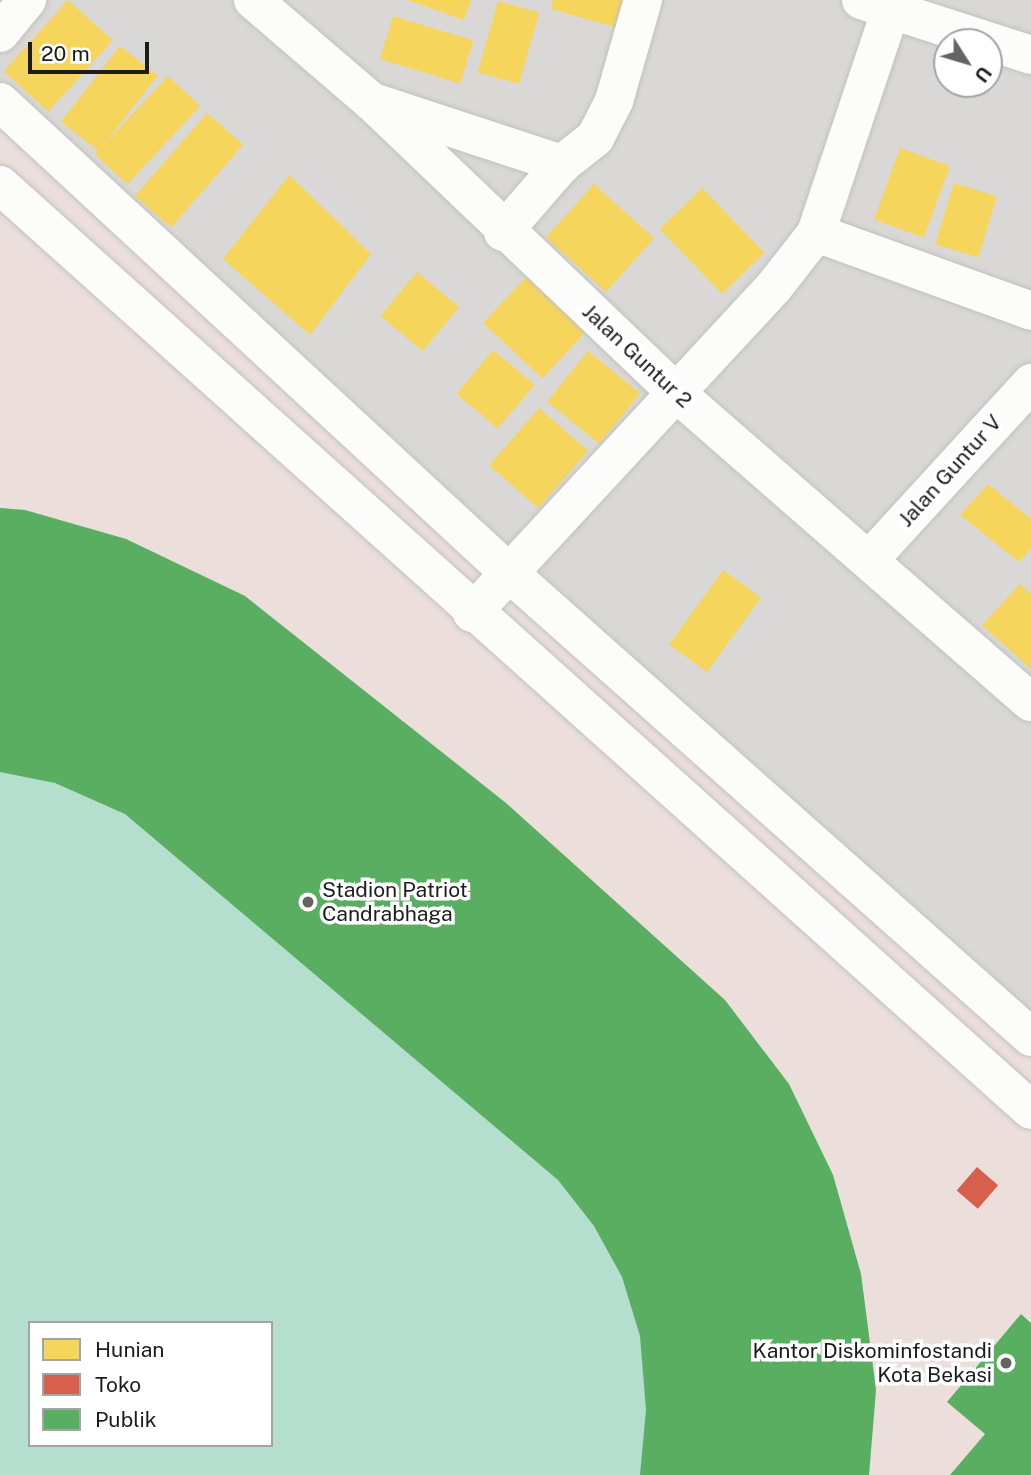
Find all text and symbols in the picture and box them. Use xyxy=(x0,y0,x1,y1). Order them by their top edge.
scale bar xyxy=(32,28,152,72)
north arrow xyxy=(933,28,1003,98)
text: 20 m xyxy=(41,41,90,66)
text: U xyxy=(970,62,996,87)
street label: Jalan Guntur 2 xyxy=(577,299,697,413)
street label: Jalan Guntur V xyxy=(893,410,1007,532)
place label: Stadion Patriot Candrabhaga xyxy=(322,877,468,927)
marker: Stadion Patriot Candrabhaga xyxy=(300,894,316,910)
legend xyxy=(28,1321,273,1447)
text: Hunian xyxy=(95,1337,164,1362)
place label: Kantor Diskominfostandi Kota Bekasi xyxy=(753,1338,992,1388)
marker: Kantor Diskominfostandi Kota Bekasi xyxy=(998,1355,1014,1371)
text: Toko xyxy=(95,1372,141,1397)
text: Publik xyxy=(95,1407,157,1432)

